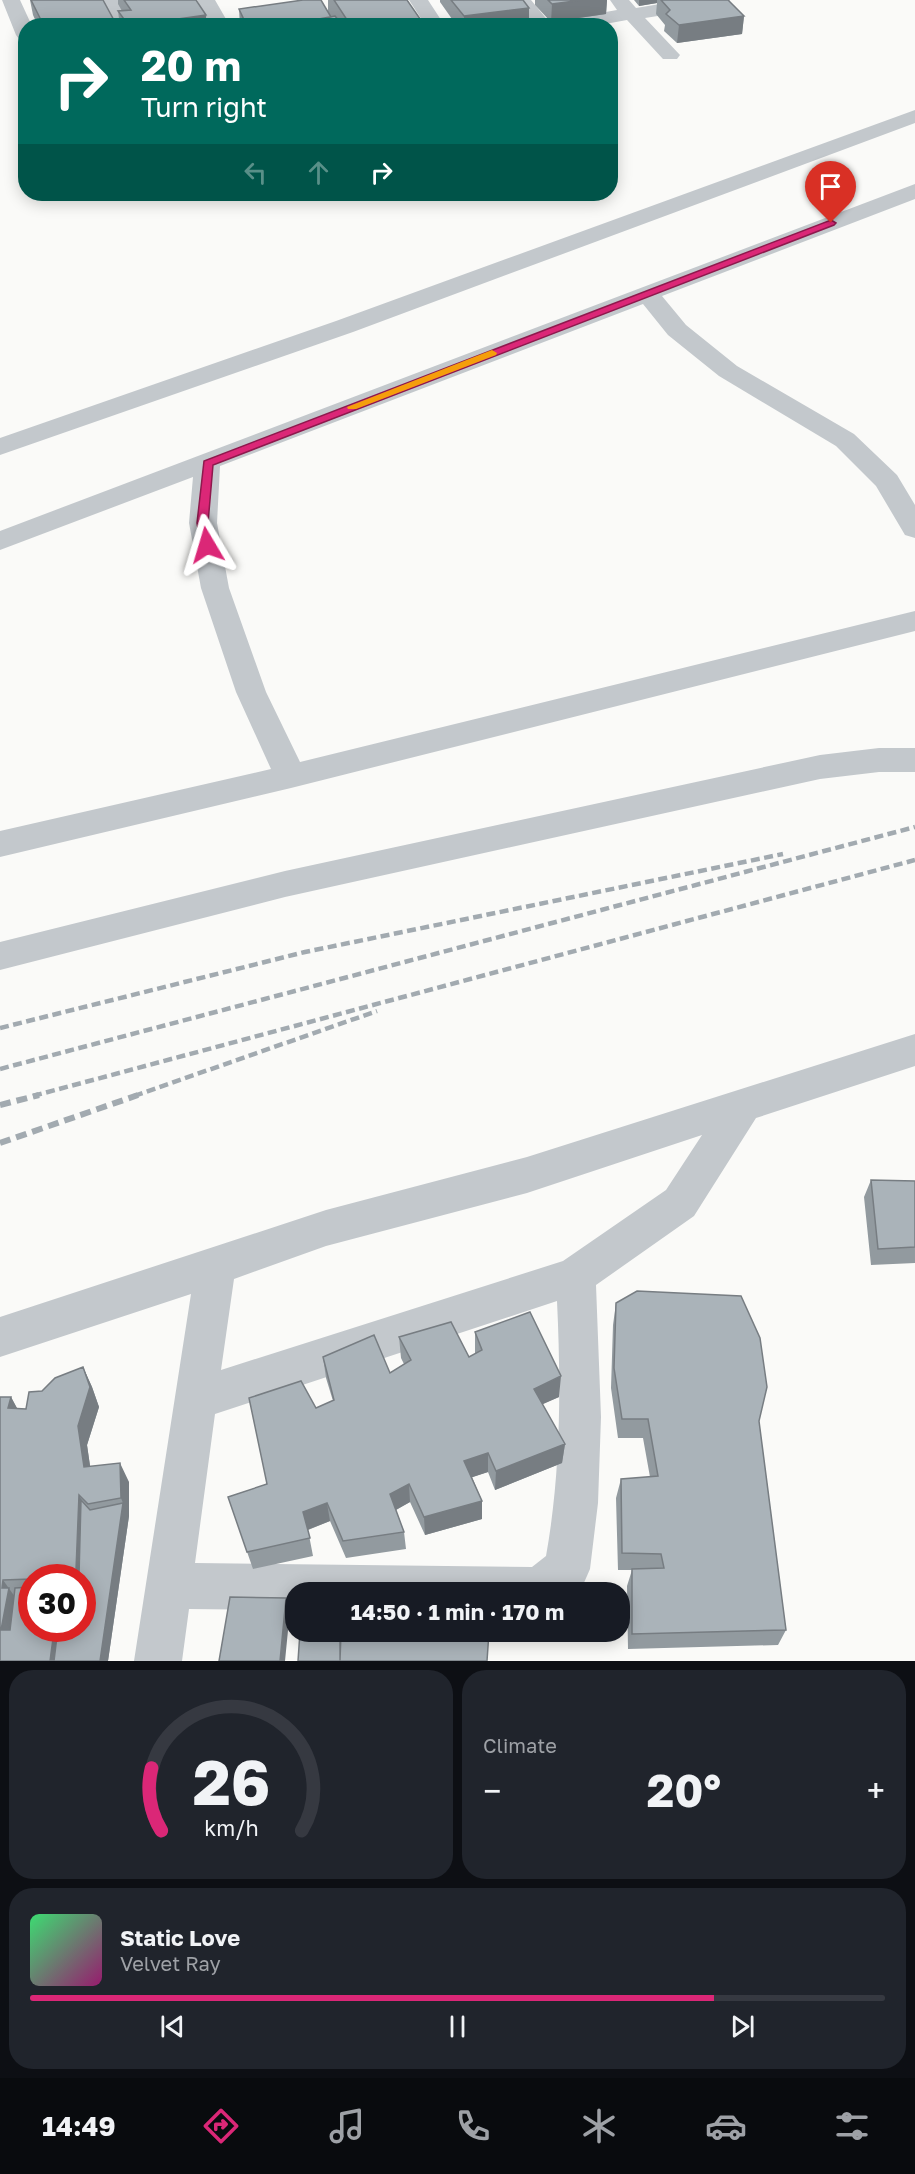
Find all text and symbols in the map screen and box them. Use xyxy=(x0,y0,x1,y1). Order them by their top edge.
text: 20 m xyxy=(141,40,241,90)
icon: right xyxy=(42,42,120,120)
text: Turn right xyxy=(141,91,267,123)
icon: left xyxy=(239,156,272,189)
icon: ahead xyxy=(302,156,335,189)
icon: right xyxy=(365,156,398,189)
pin xyxy=(805,161,856,223)
icon: arrive xyxy=(814,170,847,203)
position arrow xyxy=(175,513,239,577)
speed limit sign: 30 xyxy=(18,1564,96,1642)
text: 14:50 · 1 min · 170 m xyxy=(351,1598,564,1625)
text: Climate xyxy=(483,1733,557,1757)
text: 26 xyxy=(192,1744,270,1819)
text: 20° xyxy=(647,1763,721,1817)
text: − xyxy=(483,1771,501,1810)
text: + xyxy=(867,1771,885,1810)
text: km/h xyxy=(204,1816,258,1842)
text: Static Love xyxy=(120,1924,240,1951)
text: Velvet Ray xyxy=(120,1951,221,1975)
icon: previous xyxy=(156,2010,189,2043)
icon: pause xyxy=(441,2010,474,2043)
icon: next xyxy=(726,2010,759,2043)
icon: directions xyxy=(200,2105,242,2147)
icon: music xyxy=(326,2105,368,2147)
icon: phone xyxy=(452,2105,494,2147)
icon: climate xyxy=(578,2105,620,2147)
icon: car xyxy=(705,2105,747,2147)
icon: filters xyxy=(831,2105,873,2147)
text: 14:49 xyxy=(42,2110,116,2142)

